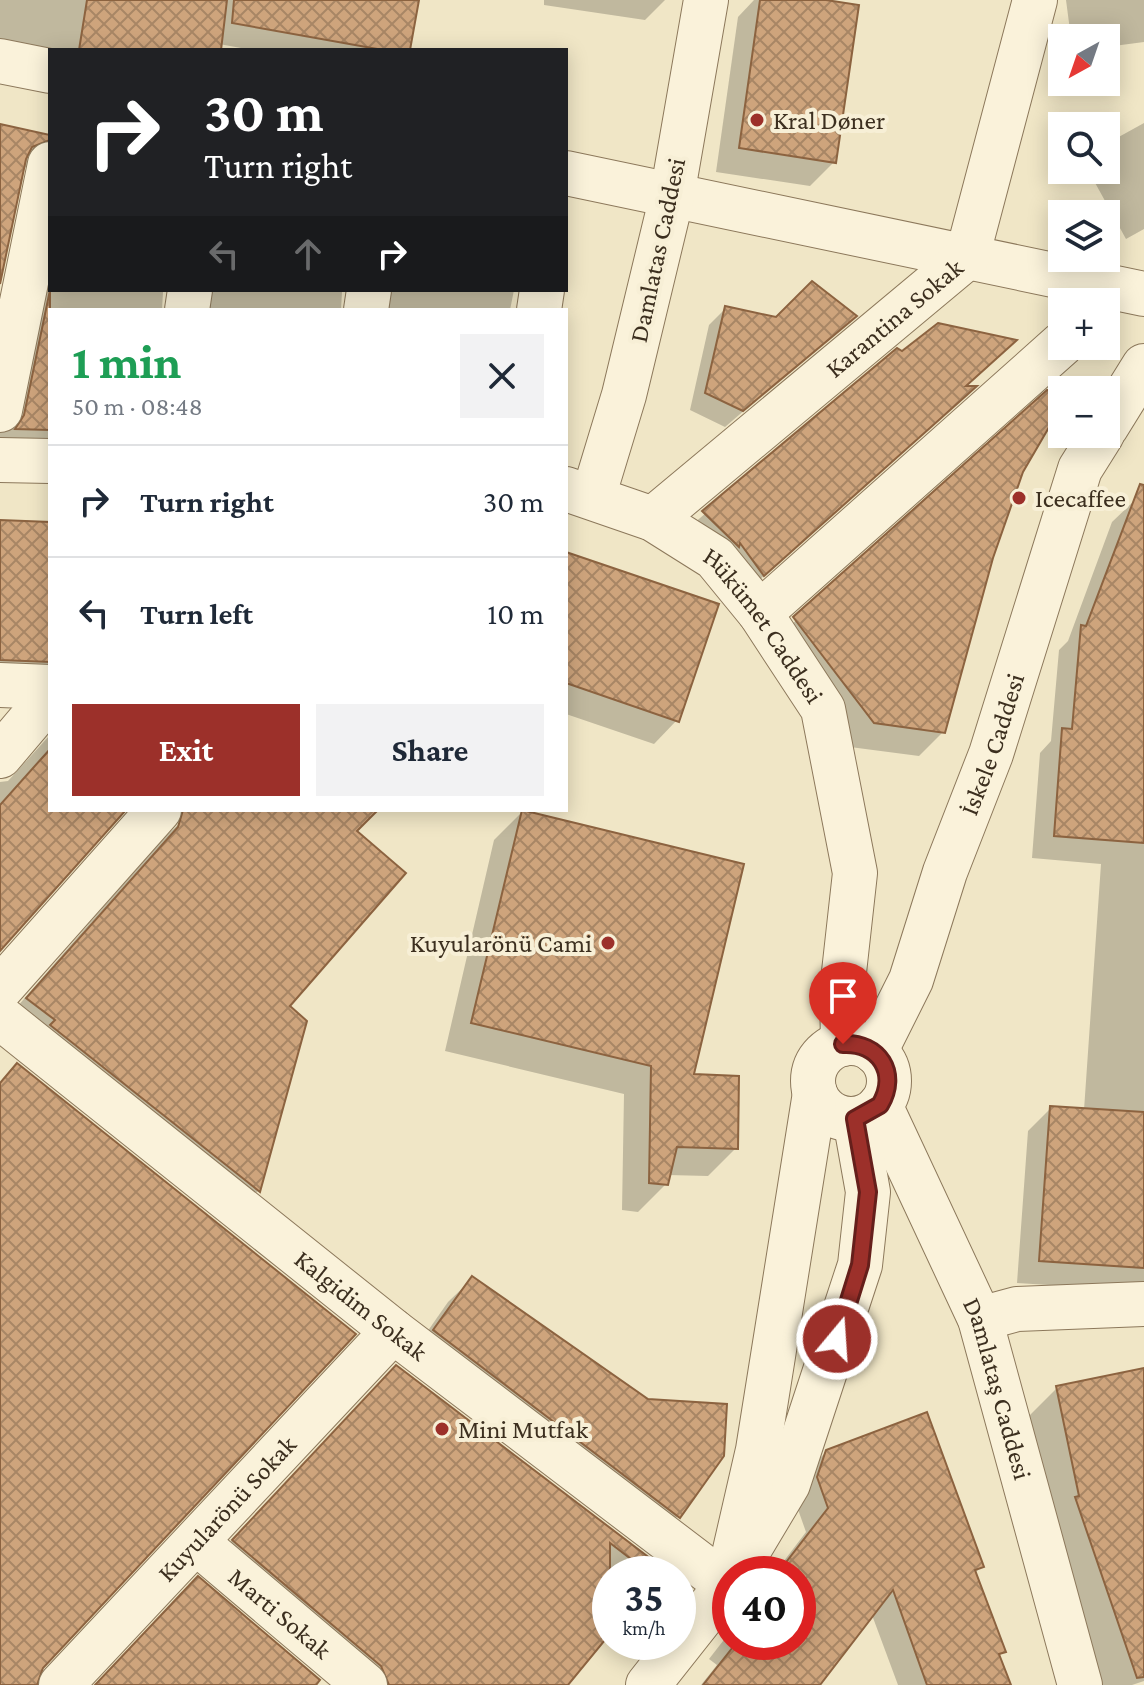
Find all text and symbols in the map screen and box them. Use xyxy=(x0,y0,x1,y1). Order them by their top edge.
north arrow xyxy=(1048,24,1120,96)
map controls xyxy=(1048,24,1120,448)
icon: right xyxy=(72,80,176,184)
text: 30 m xyxy=(204,81,324,143)
place label: Kral Døner xyxy=(773,106,885,135)
marker: Kral Døner xyxy=(748,111,766,129)
button: search xyxy=(1048,112,1120,184)
text: Turn right xyxy=(204,146,352,186)
street label: Damlatas Caddesi xyxy=(624,155,691,345)
button: layers xyxy=(1048,200,1120,272)
icon: left xyxy=(202,232,246,276)
icon: ahead xyxy=(286,232,330,276)
icon: right xyxy=(370,232,414,276)
street label: Karantina Sokak xyxy=(820,252,969,384)
button: + xyxy=(1048,288,1120,360)
button: close xyxy=(460,334,544,418)
text: 1 min xyxy=(72,335,181,388)
button: − xyxy=(1048,376,1120,448)
text: 50 m · 08:48 xyxy=(72,392,203,421)
icon: right xyxy=(72,479,116,523)
place label: Icecaffee xyxy=(1035,484,1126,513)
text: Turn right xyxy=(140,485,274,518)
text: 30 m xyxy=(483,485,544,518)
marker: Icecaffee xyxy=(1010,489,1028,507)
street label: Hükümet Caddesi xyxy=(698,541,829,709)
icon: left xyxy=(72,591,116,635)
text: Turn left xyxy=(140,597,253,630)
text: 10 m xyxy=(487,597,544,630)
street label: İskele Caddesi xyxy=(955,670,1030,819)
button: Exit xyxy=(72,704,300,796)
button: Share xyxy=(316,704,544,796)
place label: Kuyularönü Cami xyxy=(410,929,592,958)
marker: Kuyularönü Cami xyxy=(599,934,617,952)
pin xyxy=(809,962,877,1044)
icon: arrive xyxy=(821,974,865,1018)
street label: Kalgidim Sokak xyxy=(289,1244,433,1367)
street label: Damlataş Caddesi xyxy=(957,1293,1037,1483)
position arrow xyxy=(795,1297,879,1381)
place label: Mini Mutfak xyxy=(458,1415,589,1444)
marker: Mini Mutfak xyxy=(433,1420,451,1438)
street label: Kuyularönü Sokak xyxy=(152,1430,303,1588)
speed limit sign: 40 xyxy=(712,1556,816,1660)
street label: Marti Sokak xyxy=(223,1562,337,1665)
text: 35 xyxy=(624,1575,664,1620)
text: km/h xyxy=(622,1617,666,1639)

